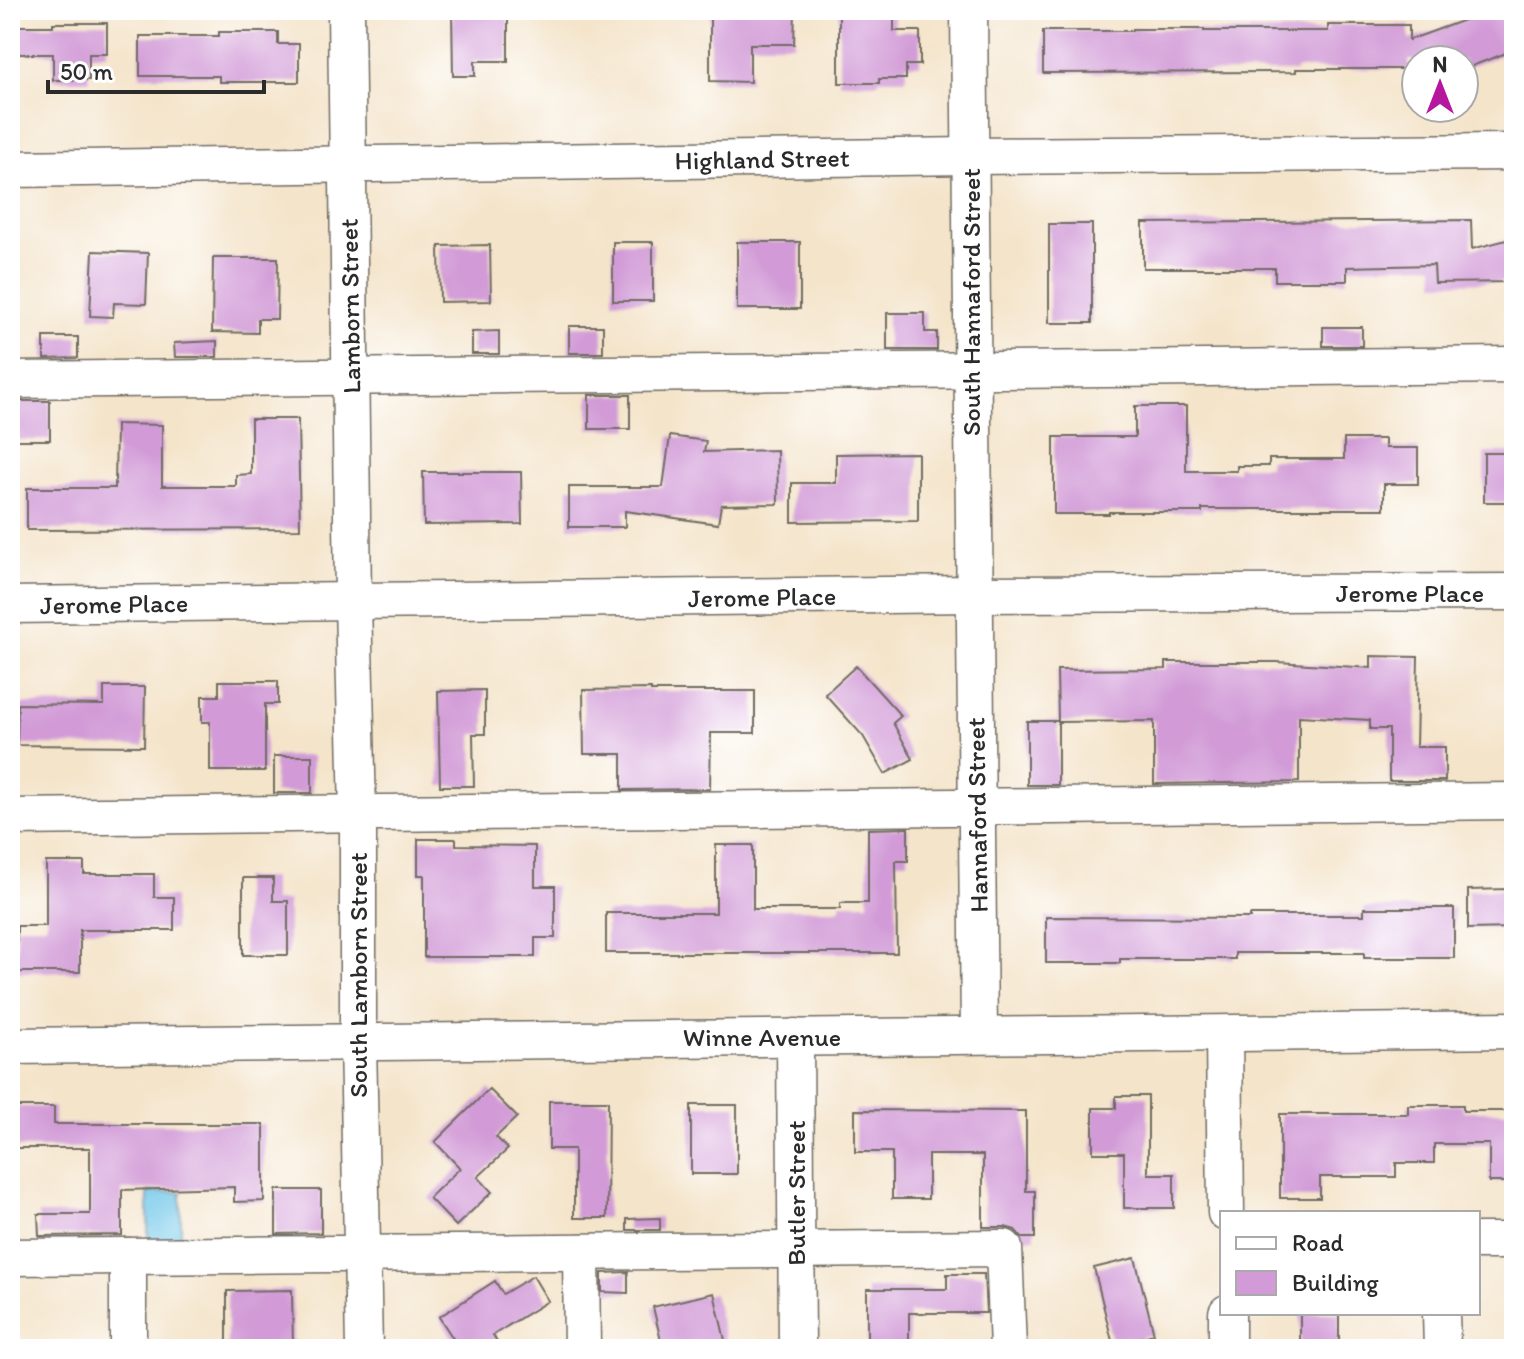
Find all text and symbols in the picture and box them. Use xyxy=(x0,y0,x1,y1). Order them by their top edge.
scale bar xyxy=(48,44,264,94)
north arrow xyxy=(1400,44,1480,124)
text: N xyxy=(1433,51,1447,78)
text: 50 m xyxy=(60,57,113,86)
street label: Highland Street xyxy=(674,141,850,177)
street label: South Hannaford Street xyxy=(955,168,987,436)
street label: Lamborn Street xyxy=(332,218,368,394)
street label: Jerome Place xyxy=(1336,577,1484,609)
street label: Jerome Place xyxy=(688,580,836,614)
street label: Jerome Place xyxy=(40,587,188,621)
street label: Hannaford Street xyxy=(959,717,995,913)
street label: South Lamborn Street xyxy=(342,852,374,1098)
street label: Winne Avenue xyxy=(683,1021,841,1053)
street label: Butler Street xyxy=(780,1120,812,1266)
legend xyxy=(1220,1211,1480,1315)
text: Road xyxy=(1292,1228,1344,1257)
text: Building xyxy=(1292,1268,1379,1297)

